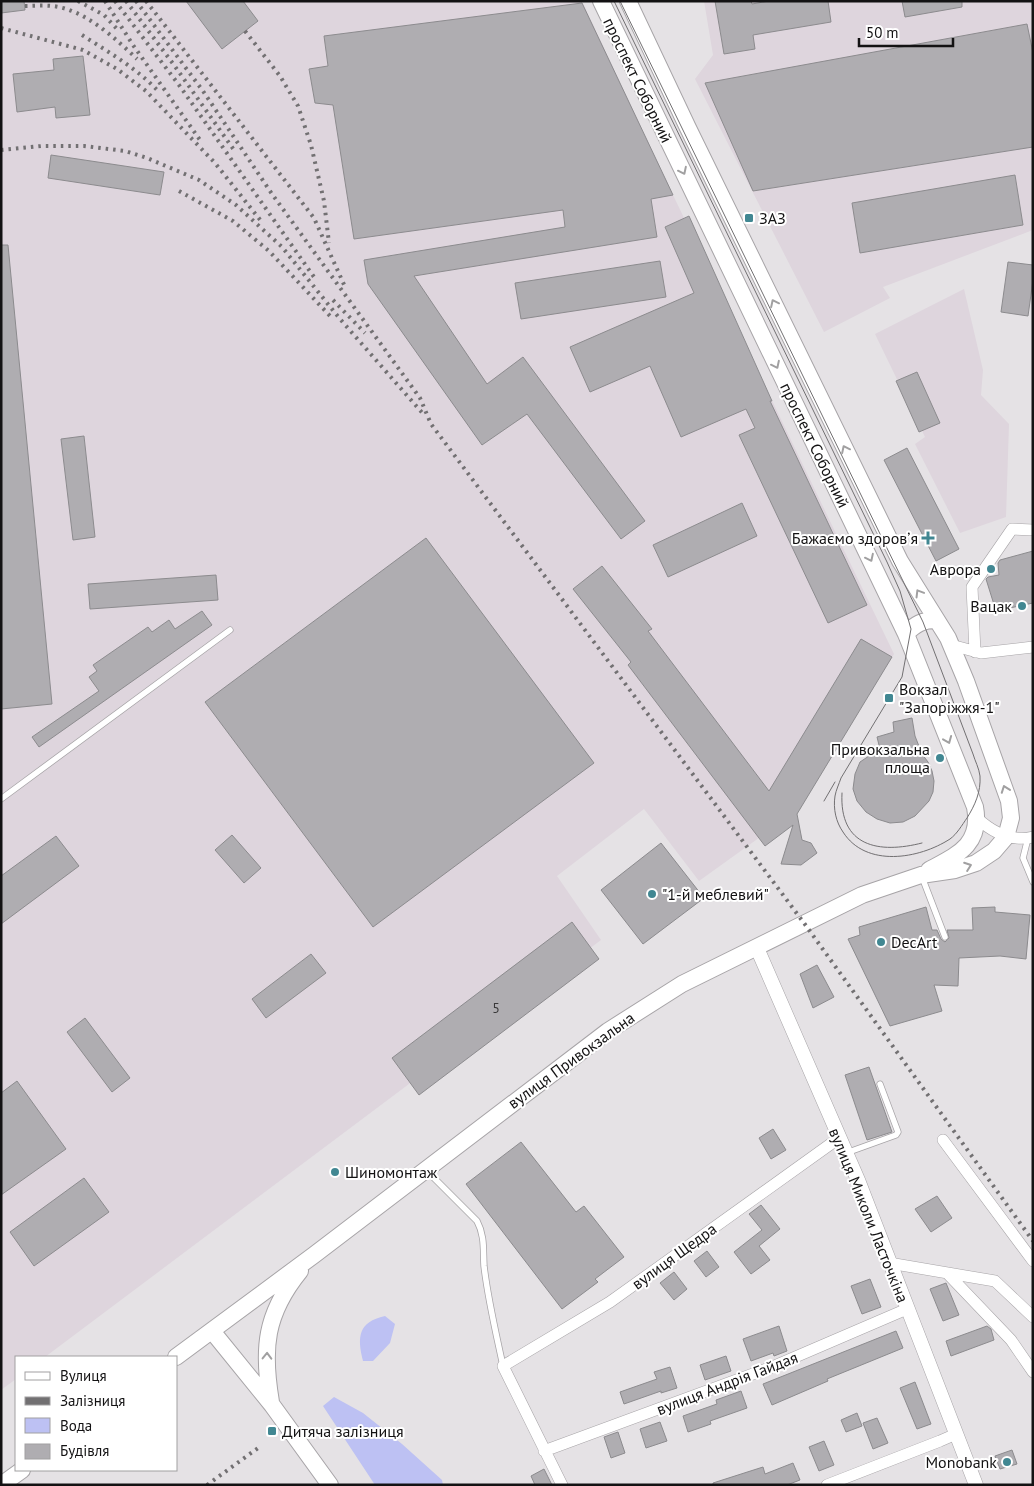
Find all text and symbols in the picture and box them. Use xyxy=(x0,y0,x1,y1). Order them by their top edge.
street label: проспект Соборний xyxy=(599,14,677,146)
scale bar xyxy=(859,15,953,47)
text: 50 m xyxy=(866,23,899,42)
one-way arrow xyxy=(677,166,687,175)
place label: ЗАЗ xyxy=(759,208,786,228)
marker: ЗАЗ xyxy=(743,212,755,224)
one-way arrow xyxy=(770,299,780,308)
one-way arrow xyxy=(770,360,781,369)
street label: проспект Соборний xyxy=(776,379,854,511)
one-way arrow xyxy=(841,445,851,454)
place label: Бажаємо здоровʼя xyxy=(792,528,918,548)
marker: Бажаємо здоровʼя xyxy=(922,532,934,544)
one-way arrow xyxy=(864,553,874,562)
place label: Аврора xyxy=(930,559,981,579)
marker: Аврора xyxy=(985,563,997,575)
one-way arrow xyxy=(916,589,926,598)
place label: Вацак xyxy=(970,596,1012,616)
marker: Вацак xyxy=(1016,600,1028,612)
place label: Вокзал "Запоріжжя-1" xyxy=(899,679,1000,717)
marker: Вокзал "Запоріжжя-1" xyxy=(883,692,895,704)
one-way arrow xyxy=(942,735,952,743)
place label: Привокзальна площа xyxy=(831,739,930,777)
marker: Привокзальна площа xyxy=(934,752,946,764)
one-way arrow xyxy=(1001,786,1011,794)
one-way arrow xyxy=(963,862,972,872)
place label: "1-й меблевий" xyxy=(662,884,769,904)
marker: "1-й меблевий" xyxy=(646,888,658,900)
place label: DecArt xyxy=(891,932,938,952)
marker: DecArt xyxy=(875,936,887,948)
house number: 5 xyxy=(492,999,500,1017)
street label: вулиця Привокзальна xyxy=(504,1007,638,1113)
street label: вулиця Миколи Ласточкіна xyxy=(825,1125,913,1305)
place label: Шиномонтаж xyxy=(345,1162,438,1182)
marker: Шиномонтаж xyxy=(329,1166,341,1178)
street label: вулиця Щедра xyxy=(628,1218,720,1294)
street label: вулиця Андрія Гайдая xyxy=(653,1347,801,1419)
one-way arrow xyxy=(261,1352,272,1360)
legend xyxy=(15,1356,178,1471)
text: Вулиця xyxy=(60,1366,107,1385)
text: Залізниця xyxy=(60,1391,125,1410)
text: Вода xyxy=(60,1416,92,1435)
place label: Дитяча залізниця xyxy=(282,1421,404,1441)
marker: Дитяча залізниця xyxy=(266,1425,278,1437)
text: Будівля xyxy=(60,1441,109,1460)
place label: Monobank xyxy=(925,1452,997,1472)
marker: Monobank xyxy=(1001,1456,1013,1468)

